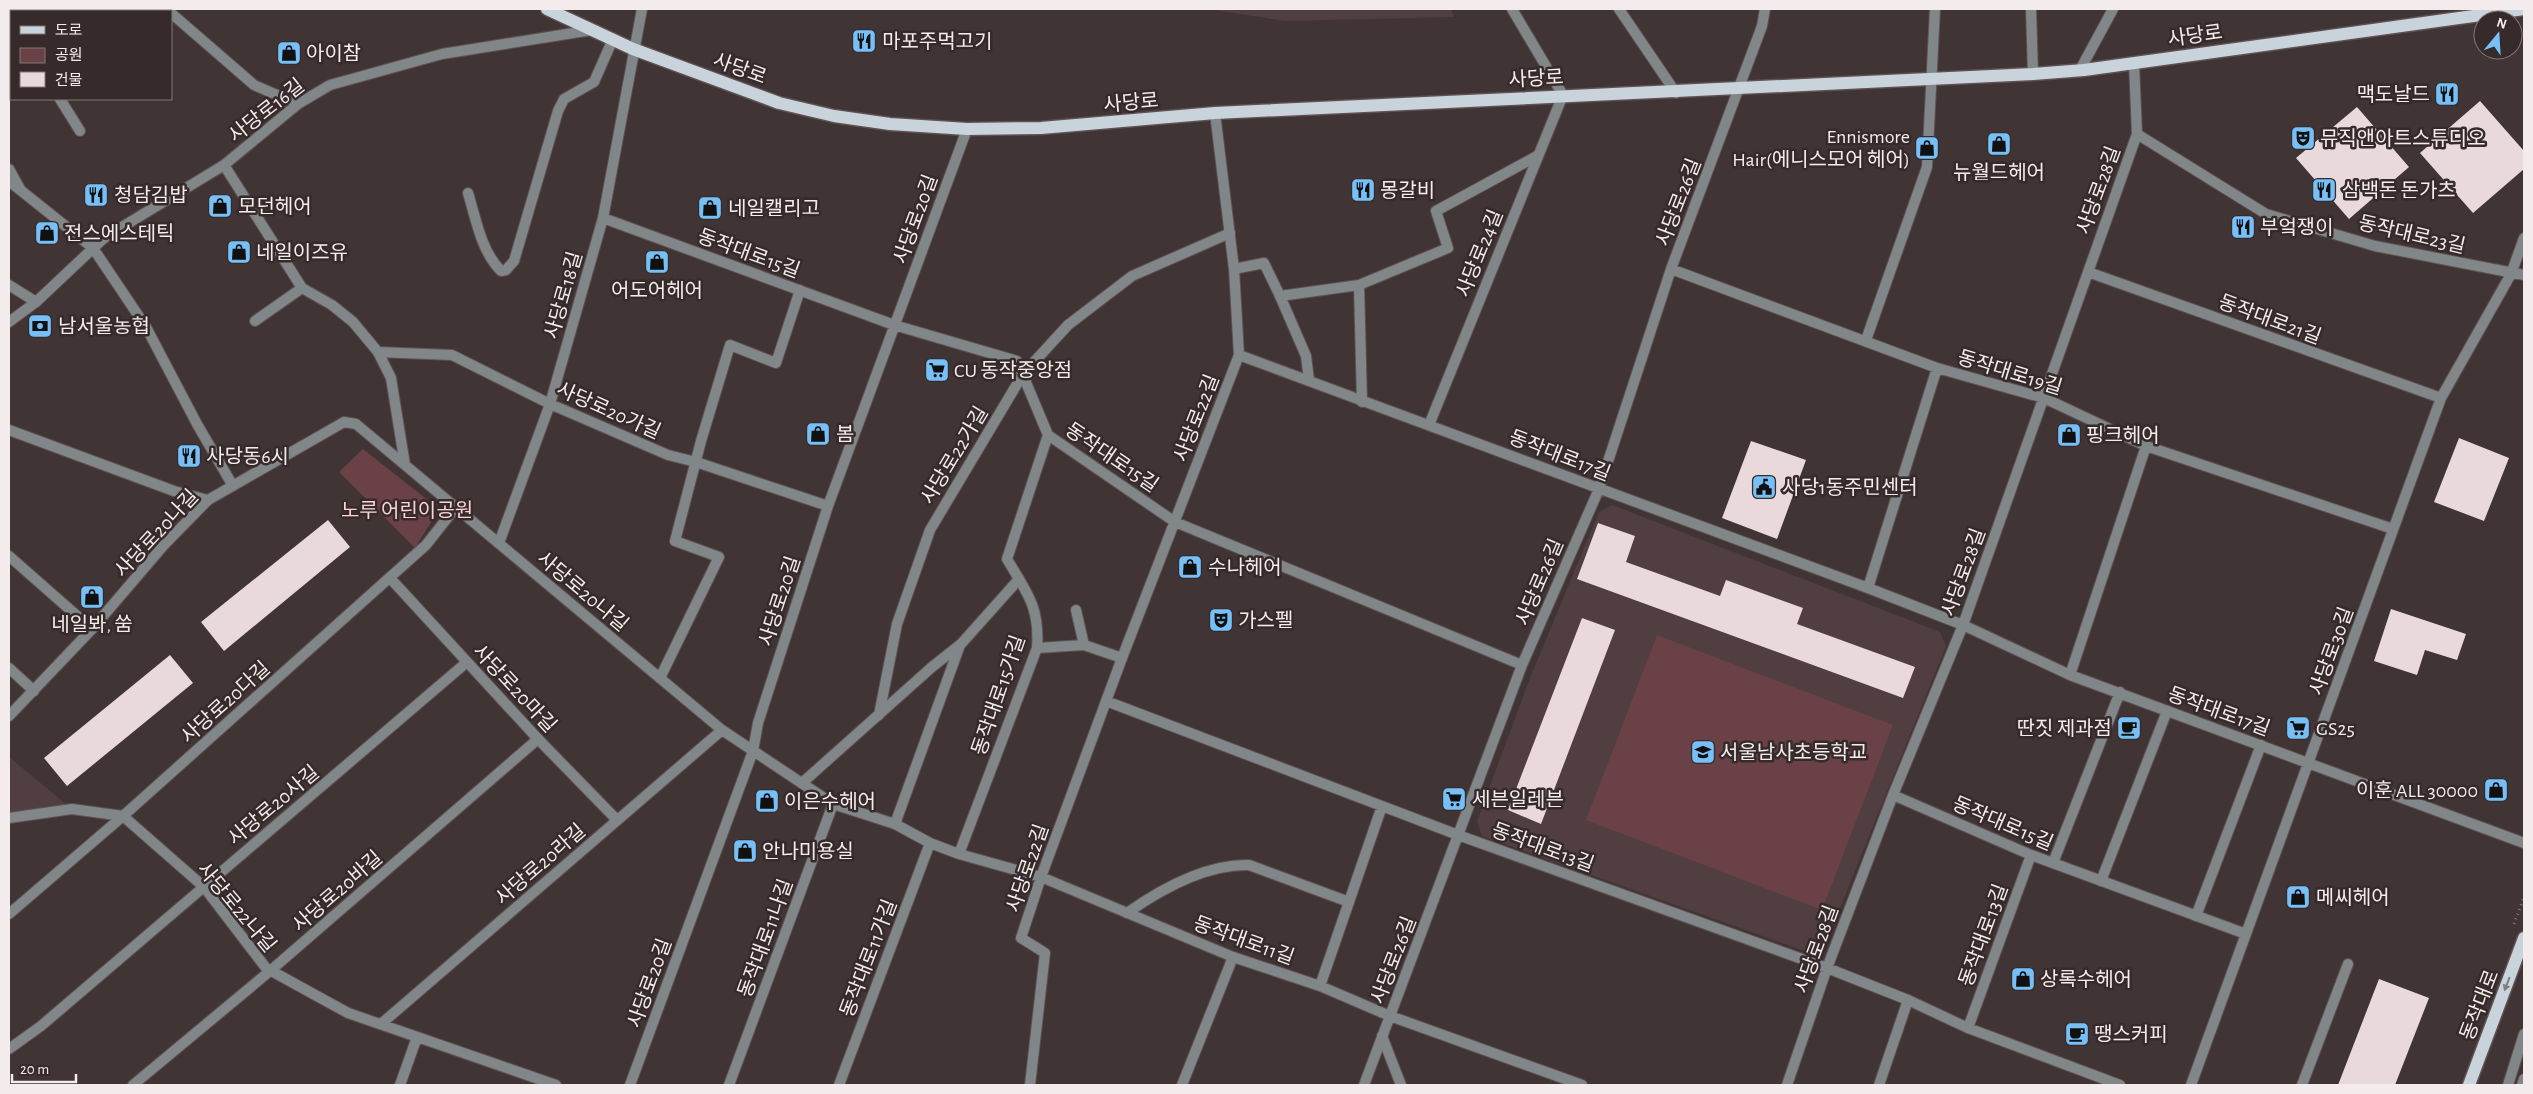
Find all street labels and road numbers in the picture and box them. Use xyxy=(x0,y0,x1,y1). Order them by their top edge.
street label: 사당로 xyxy=(2166,21,2224,50)
street label: 사당로 xyxy=(710,49,769,88)
street label: 사당로 xyxy=(1508,67,1564,90)
street label: 사당로16길 xyxy=(224,74,308,146)
street label: 사당로 xyxy=(1103,90,1159,115)
street label: 사당로28길 xyxy=(2073,143,2124,237)
street label: 사당로26길 xyxy=(1652,155,1705,249)
street label: 사당로20길 xyxy=(890,172,941,267)
street label: 사당로24길 xyxy=(1452,206,1506,300)
street label: 동작대로23길 xyxy=(2356,212,2468,257)
street label: 동작대로15길 xyxy=(695,225,803,282)
street label: 사당로18길 xyxy=(541,249,586,341)
street label: 동작대로21길 xyxy=(2216,291,2324,348)
street label: 동작대로19길 xyxy=(1955,347,2065,398)
street label: 사당로22길 xyxy=(1170,372,1223,465)
street label: 사당로20가길 xyxy=(554,378,664,443)
street label: 사당로22가길 xyxy=(917,403,992,508)
street label: 동작대로15길 xyxy=(1061,419,1162,496)
street label: 동작대로17길 xyxy=(1506,426,1614,484)
street label: 사당로20나길 xyxy=(111,485,202,581)
street label: 사당로28길 xyxy=(1938,525,1989,619)
street label: 사당로26길 xyxy=(1512,536,1567,629)
street label: 사당로20나길 xyxy=(533,547,632,635)
street label: 사당로20길 xyxy=(755,554,804,649)
street label: 사당로30길 xyxy=(2306,604,2357,698)
street label: 동작대로15가길 xyxy=(968,632,1029,758)
street label: 사당로20마길 xyxy=(469,640,560,736)
street label: 사당로20다길 xyxy=(177,657,274,748)
street label: 동작대로17길 xyxy=(2165,683,2273,740)
street label: 사당로20사길 xyxy=(224,761,323,849)
street label: 동작대로15길 xyxy=(1949,793,2056,854)
street label: 동작대로13길 xyxy=(1489,819,1597,876)
street label: 사당로20라길 xyxy=(491,820,589,909)
street label: 사당로22길 xyxy=(1003,821,1052,915)
street label: 사당로20바길 xyxy=(288,847,386,936)
street label: 사당로22나길 xyxy=(193,858,280,956)
street label: 동작대로11나길 xyxy=(734,876,797,1000)
street label: 동작대로13길 xyxy=(1955,881,2012,989)
street label: 동작대로11가길 xyxy=(836,896,901,1020)
street label: 사당로28길 xyxy=(1791,902,1842,996)
street label: 동작대로11길 xyxy=(1191,913,1297,968)
street label: 사당로26길 xyxy=(1367,913,1420,1007)
street label: 사당로20길 xyxy=(624,936,675,1031)
street label: 동작대로 xyxy=(2456,967,2502,1043)

